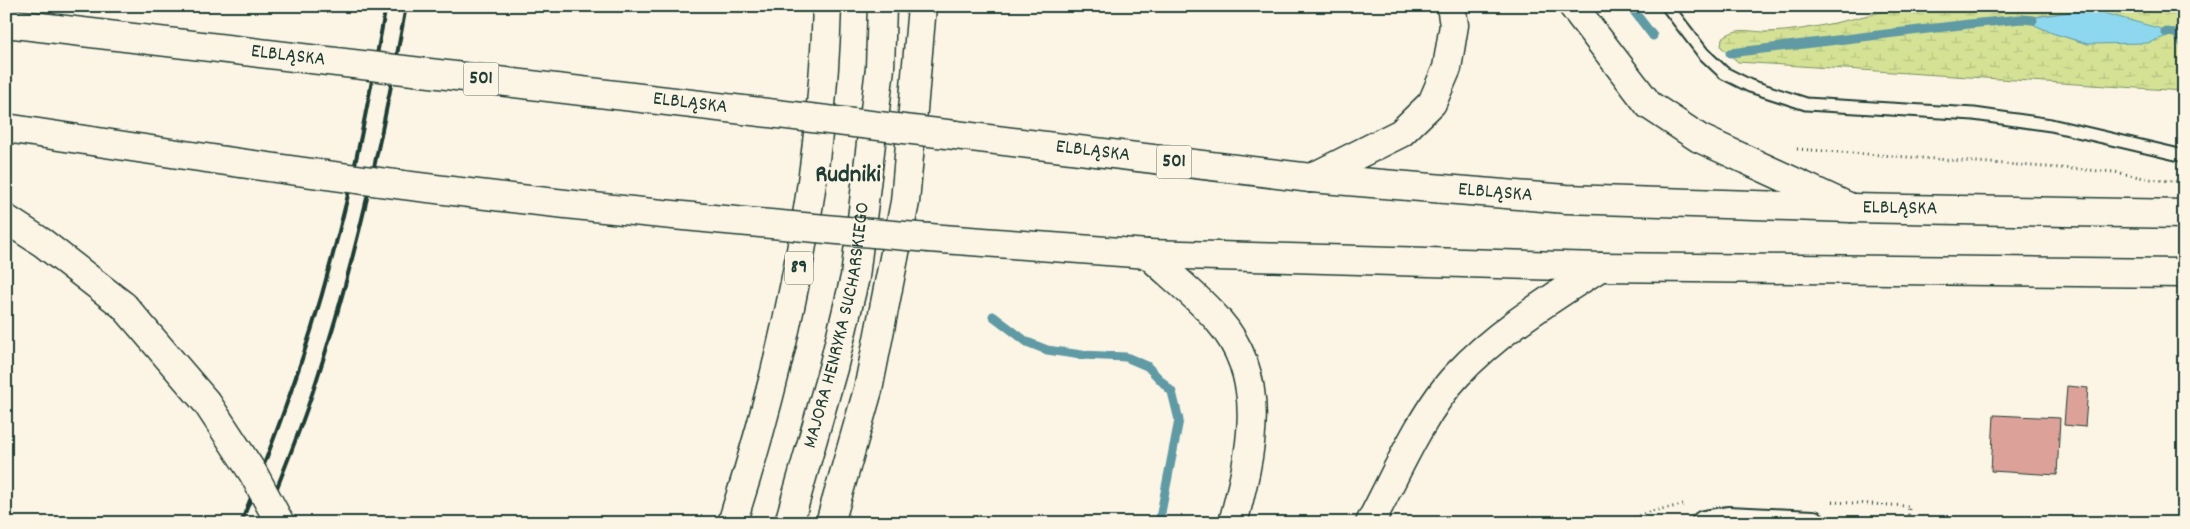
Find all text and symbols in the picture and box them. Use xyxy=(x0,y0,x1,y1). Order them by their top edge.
street label: ELBLĄSKA xyxy=(249,38,327,75)
road number: 501 xyxy=(464,62,498,96)
street label: ELBLĄSKA xyxy=(651,85,729,122)
street label: ELBLĄSKA xyxy=(1054,133,1132,170)
road number: 501 xyxy=(1156,146,1192,178)
district label: Rudniki xyxy=(815,158,881,194)
street label: ELBLĄSKA xyxy=(1457,176,1534,210)
street label: ELBLĄSKA xyxy=(1862,194,1938,224)
street label: MAJORA HENRYKA SUCHARSKIEGO xyxy=(797,201,878,452)
road number: 89 xyxy=(785,252,813,284)

